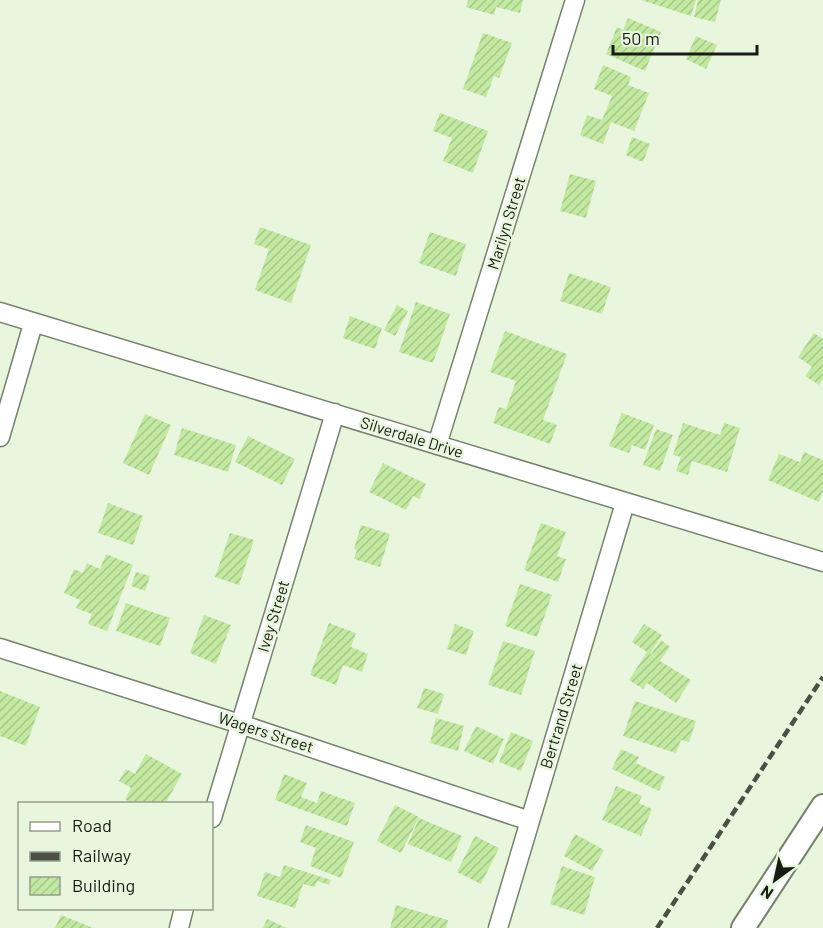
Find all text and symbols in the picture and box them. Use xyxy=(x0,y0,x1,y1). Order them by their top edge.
scale bar xyxy=(613,18,757,56)
text: 50 m xyxy=(622,27,660,49)
street label: Marilyn Street xyxy=(482,174,529,272)
street label: Silverdale Drive xyxy=(358,412,466,461)
street label: Ivey Street xyxy=(253,578,292,654)
street label: Bertrand Street xyxy=(536,661,585,771)
street label: Wagers Street xyxy=(216,707,316,756)
legend xyxy=(18,802,213,910)
text: Road xyxy=(72,814,112,836)
text: Railway xyxy=(72,844,131,866)
north arrow xyxy=(745,850,805,910)
text: Building xyxy=(72,874,135,896)
text: N xyxy=(757,882,776,904)

